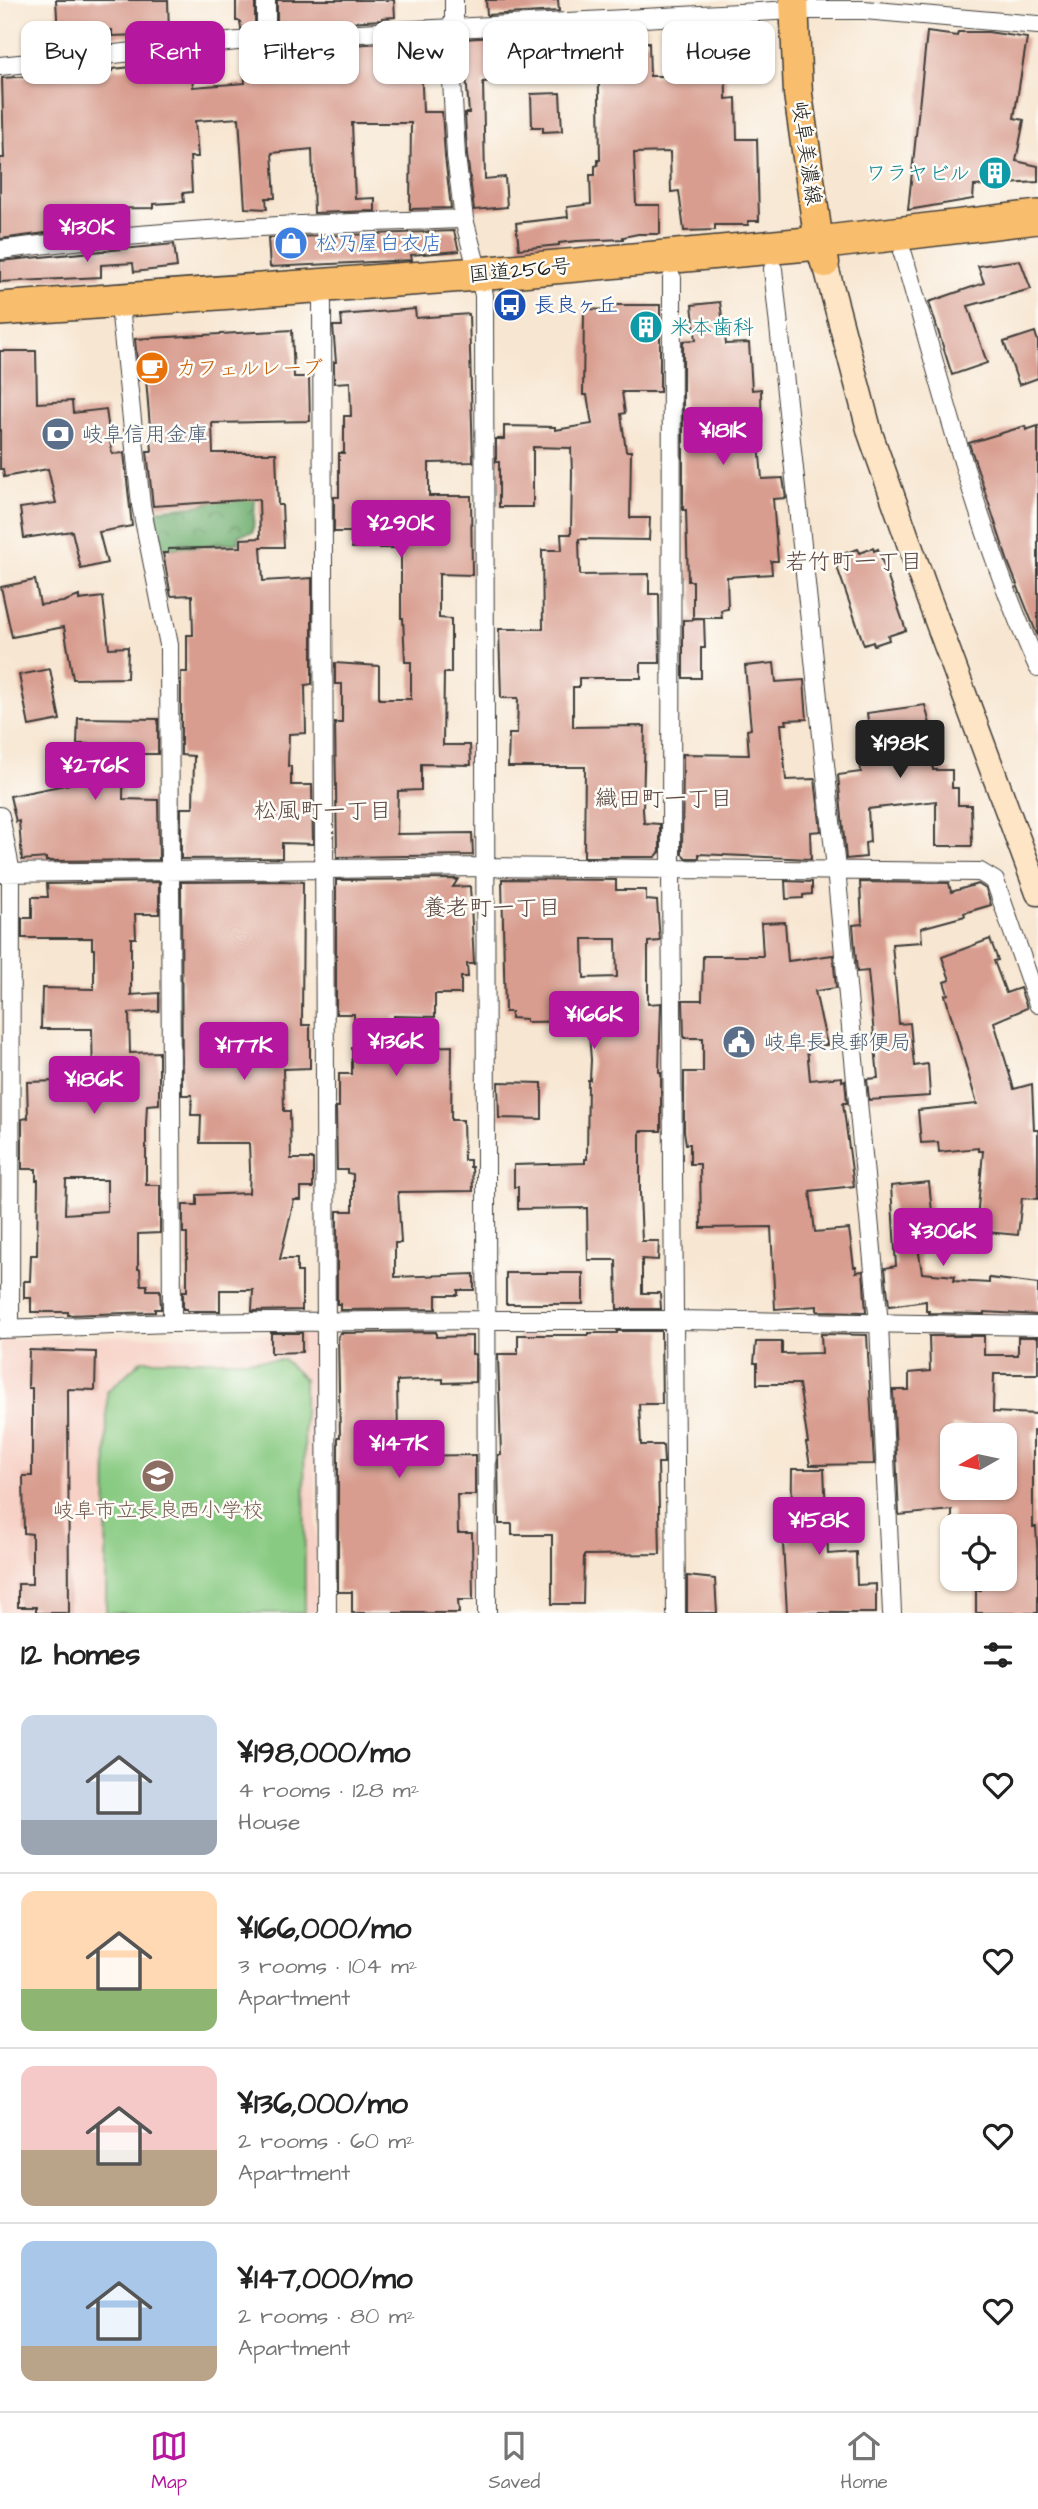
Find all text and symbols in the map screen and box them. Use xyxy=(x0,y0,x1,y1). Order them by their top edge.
chip: Buy xyxy=(21,21,111,84)
chip: Rent xyxy=(125,21,225,84)
chip: Filters xyxy=(239,21,359,84)
chip: New xyxy=(373,21,469,84)
chip: Apartment xyxy=(483,21,648,84)
chip: House xyxy=(662,21,775,84)
street label: 岐阜美濃線 xyxy=(785,99,828,207)
building icon: ワラヤビル xyxy=(976,154,1014,192)
place label: ワラヤビル xyxy=(865,159,970,188)
pin: ¥130K xyxy=(38,204,136,264)
text: ¥130K xyxy=(59,211,115,243)
shop icon: 松乃屋白衣店 xyxy=(272,224,310,262)
place label: 松乃屋白衣店 xyxy=(316,229,442,258)
street label: 国道256号 xyxy=(467,252,573,289)
bus stop icon: 長良ヶ丘 xyxy=(491,286,529,324)
place label: 長良ヶ丘 xyxy=(534,291,618,320)
building icon: 米本歯科 xyxy=(627,308,665,346)
place label: 米本歯科 xyxy=(670,313,754,342)
cafe icon: カフェルレーブ xyxy=(133,349,171,387)
place label: カフェルレーブ xyxy=(176,354,323,383)
pin: ¥181K xyxy=(674,407,772,467)
text: ¥181K xyxy=(699,414,747,446)
bank icon: 岐阜信用金庫 xyxy=(39,415,77,453)
place label: 岐阜信用金庫 xyxy=(82,420,208,449)
pin: ¥290K xyxy=(352,500,450,560)
text: ¥290K xyxy=(368,507,434,539)
district label: 若竹町一丁目 xyxy=(785,546,923,578)
pin: ¥198K xyxy=(851,720,949,780)
text: ¥198K xyxy=(871,727,929,759)
pin: ¥276K xyxy=(46,742,144,802)
text: ¥276K xyxy=(61,749,129,781)
district label: 織田町一丁目 xyxy=(595,783,733,815)
district label: 松風町一丁目 xyxy=(254,795,392,827)
district label: 養老町一丁目 xyxy=(423,892,561,924)
pin: ¥166K xyxy=(545,992,643,1051)
text: ¥166K xyxy=(565,998,623,1030)
pin: ¥136K xyxy=(347,1018,445,1078)
pin: ¥177K xyxy=(195,1023,293,1082)
public building icon: 岐阜長良郵便局 xyxy=(720,1023,758,1061)
text: ¥136K xyxy=(368,1025,424,1057)
place label: 岐阜長良郵便局 xyxy=(764,1028,911,1057)
text: ¥177K xyxy=(215,1029,273,1061)
pin: ¥186K xyxy=(45,1056,143,1116)
text: ¥186K xyxy=(65,1063,123,1095)
pin: ¥306K xyxy=(894,1208,992,1268)
text: ¥306K xyxy=(910,1215,976,1247)
pin: ¥147K xyxy=(350,1420,448,1480)
north arrow xyxy=(940,1423,1017,1500)
map controls xyxy=(940,1423,1017,1591)
text: ¥147K xyxy=(370,1427,428,1459)
school or university icon: 岐阜市立長良西小学校 xyxy=(139,1457,177,1495)
place label: 岐阜市立長良西小学校 xyxy=(53,1496,263,1525)
pin: ¥158K xyxy=(770,1498,868,1557)
text: ¥158K xyxy=(789,1504,849,1536)
button: locate xyxy=(940,1514,1017,1591)
text: 12 homes xyxy=(21,1634,140,1676)
icon: filters xyxy=(979,1636,1017,1674)
text: ¥198,000/mo xyxy=(238,1732,410,1774)
icon: home xyxy=(77,1743,161,1827)
icon: heart xyxy=(979,1766,1017,1804)
text: 4 rooms · 128 m² xyxy=(238,1774,419,1806)
text: House xyxy=(238,1806,301,1838)
text: ¥166,000/mo xyxy=(238,1908,411,1950)
icon: home xyxy=(77,1919,161,2003)
icon: heart xyxy=(979,1942,1017,1980)
text: 3 rooms · 104 m² xyxy=(238,1950,417,1982)
text: Apartment xyxy=(238,1982,350,2014)
text: ¥136,000/mo xyxy=(238,2083,408,2125)
icon: home xyxy=(77,2094,161,2178)
icon: heart xyxy=(979,2117,1017,2155)
text: 2 rooms · 60 m² xyxy=(238,2125,415,2157)
text: Apartment xyxy=(238,2157,350,2189)
text: ¥147,000/mo xyxy=(238,2258,413,2300)
icon: home xyxy=(77,2269,161,2353)
icon: heart xyxy=(979,2292,1017,2330)
text: 2 rooms · 80 m² xyxy=(238,2300,415,2332)
text: Apartment xyxy=(238,2332,350,2364)
tab: Map xyxy=(150,2427,188,2496)
tab: Saved xyxy=(488,2427,540,2496)
tab: Home xyxy=(841,2427,888,2496)

